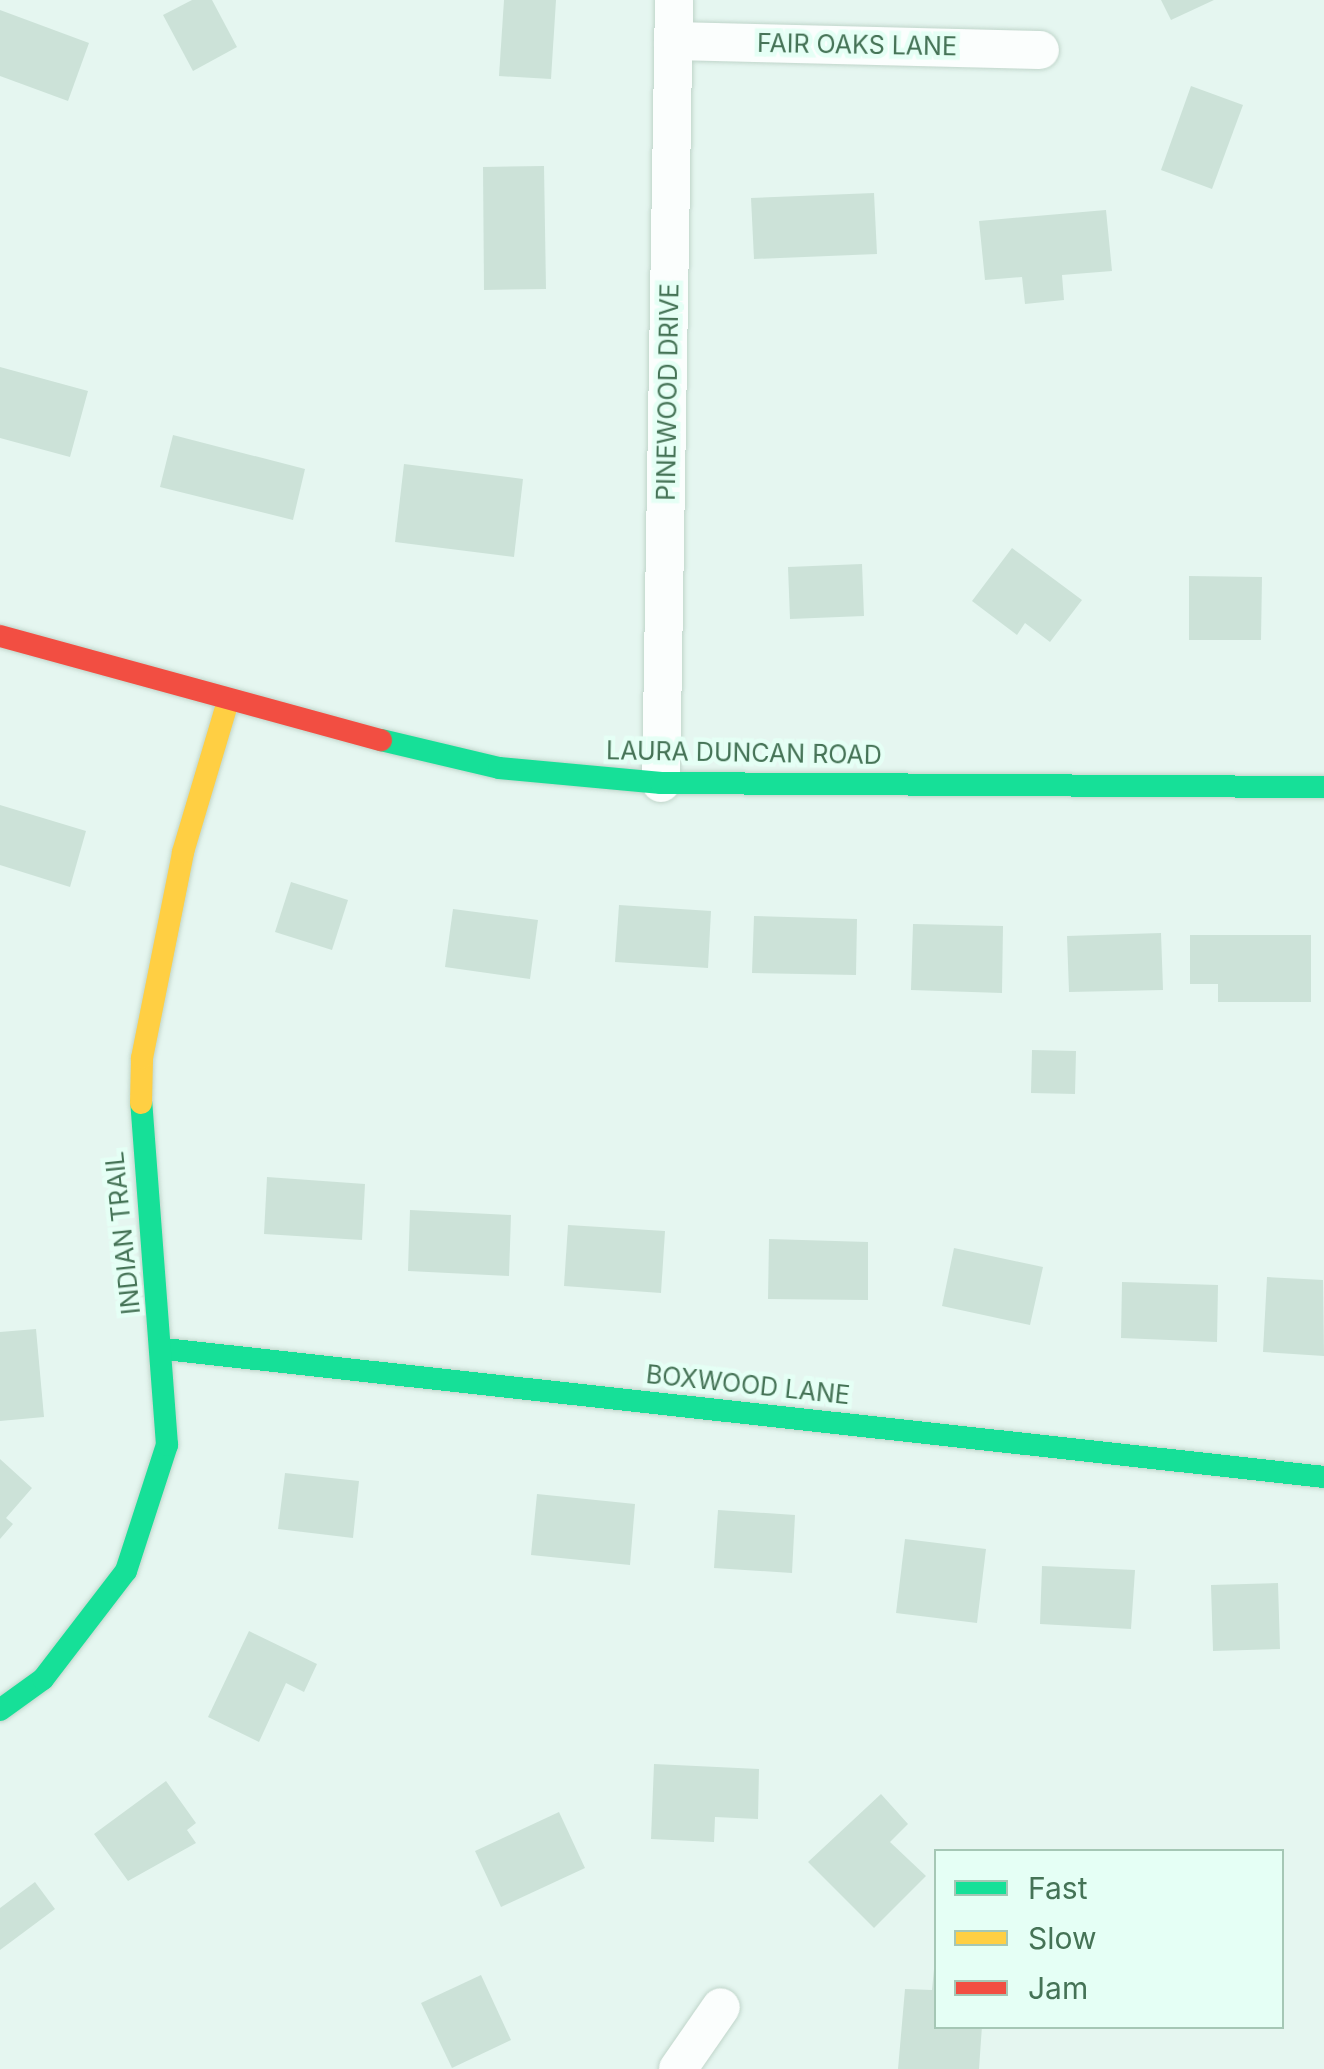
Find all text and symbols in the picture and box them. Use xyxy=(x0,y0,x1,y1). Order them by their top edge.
street label: FAIR OAKS LANE xyxy=(757,28,957,62)
street label: PINEWOOD DRIVE xyxy=(651,283,685,501)
street label: LAURA DUNCAN ROAD xyxy=(606,736,882,770)
street label: INDIAN TRAIL xyxy=(100,1150,146,1316)
street label: BOXWOOD LANE xyxy=(645,1359,851,1411)
legend xyxy=(934,1849,1284,2029)
text: Fast xyxy=(1028,1870,1087,1906)
text: Slow xyxy=(1028,1920,1097,1956)
text: Jam xyxy=(1028,1970,1088,2006)

